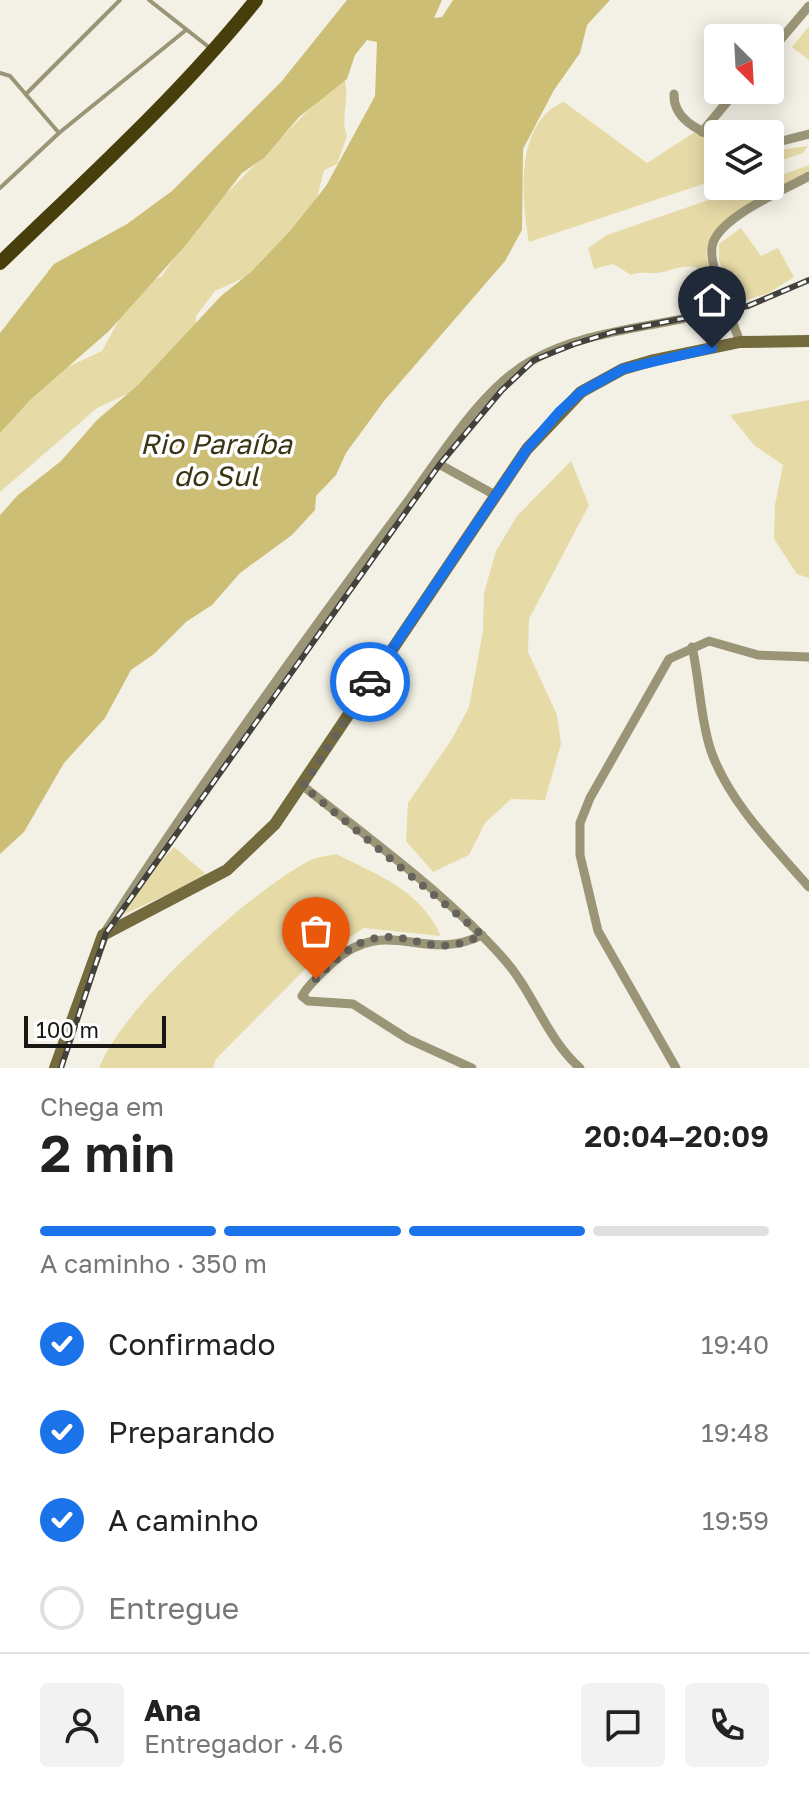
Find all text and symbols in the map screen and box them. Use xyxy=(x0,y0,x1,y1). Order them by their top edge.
north arrow xyxy=(704,24,784,104)
map controls xyxy=(704,24,784,200)
button: layers xyxy=(704,120,784,200)
pin xyxy=(678,266,746,348)
icon: home xyxy=(690,278,734,322)
water label: Rio Paraíba do Sul xyxy=(140,427,293,492)
courier xyxy=(330,642,410,722)
icon: car xyxy=(348,660,392,704)
pin xyxy=(282,897,350,979)
icon: bag xyxy=(294,909,338,953)
scale bar xyxy=(24,1012,166,1048)
text: 100 m xyxy=(36,1016,99,1043)
text: Chega em xyxy=(40,1091,164,1122)
text: 20:04–20:09 xyxy=(584,1118,769,1154)
text: 2 min xyxy=(40,1121,175,1183)
text: A caminho · 350 m xyxy=(40,1248,267,1279)
icon: check xyxy=(40,1322,84,1366)
text: Confirmado xyxy=(108,1326,276,1362)
text: 19:40 xyxy=(701,1329,769,1360)
icon: check xyxy=(40,1410,84,1454)
text: Preparando xyxy=(108,1414,275,1450)
text: 19:48 xyxy=(701,1417,769,1448)
icon: check xyxy=(40,1498,84,1542)
text: A caminho xyxy=(108,1502,258,1538)
text: 19:59 xyxy=(702,1505,769,1536)
text: Entregue xyxy=(108,1590,239,1626)
button: person xyxy=(40,1683,124,1767)
button: chat xyxy=(581,1683,665,1767)
button: phone xyxy=(685,1683,769,1767)
text: Ana xyxy=(144,1692,201,1728)
text: Entregador · 4.6 xyxy=(144,1728,344,1759)

